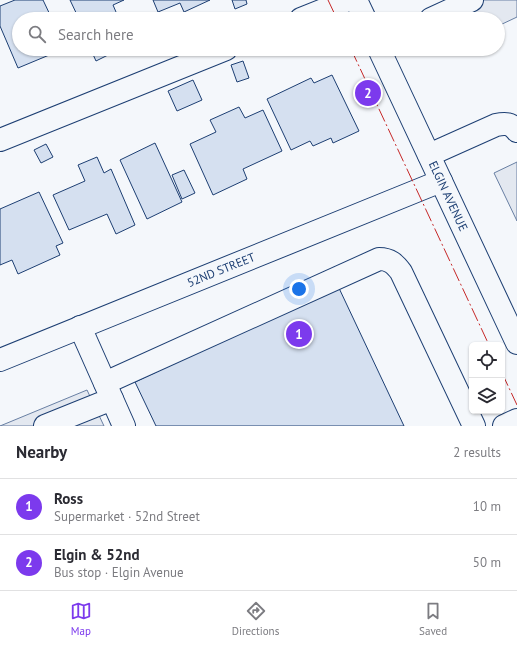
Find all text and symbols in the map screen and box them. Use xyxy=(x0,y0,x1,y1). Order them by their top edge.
search box xyxy=(12,12,505,56)
icon: search xyxy=(26,23,48,45)
text: Search here xyxy=(58,25,134,44)
pin: 2 xyxy=(355,78,381,108)
street label: ELGIN AVENUE xyxy=(426,158,471,233)
street label: 52ND STREET xyxy=(185,249,257,290)
your location xyxy=(289,279,309,299)
pin: 1 xyxy=(286,319,312,349)
map controls xyxy=(469,342,505,414)
button: locate xyxy=(469,342,505,378)
button: layers xyxy=(469,378,505,414)
text: Nearby xyxy=(16,441,67,463)
text: 2 results xyxy=(453,444,501,461)
text: Ross xyxy=(54,489,83,508)
text: 1 xyxy=(25,498,33,515)
text: 10 m xyxy=(473,498,501,515)
text: Supermarket · 52nd Street xyxy=(54,508,200,525)
text: Elgin & 52nd xyxy=(54,545,140,564)
text: 2 xyxy=(25,554,33,571)
text: 50 m xyxy=(473,554,501,571)
text: Bus stop · Elgin Avenue xyxy=(54,564,184,581)
tab: Map xyxy=(70,600,92,638)
tab: Directions xyxy=(232,600,279,638)
tab: Saved xyxy=(419,600,447,638)

